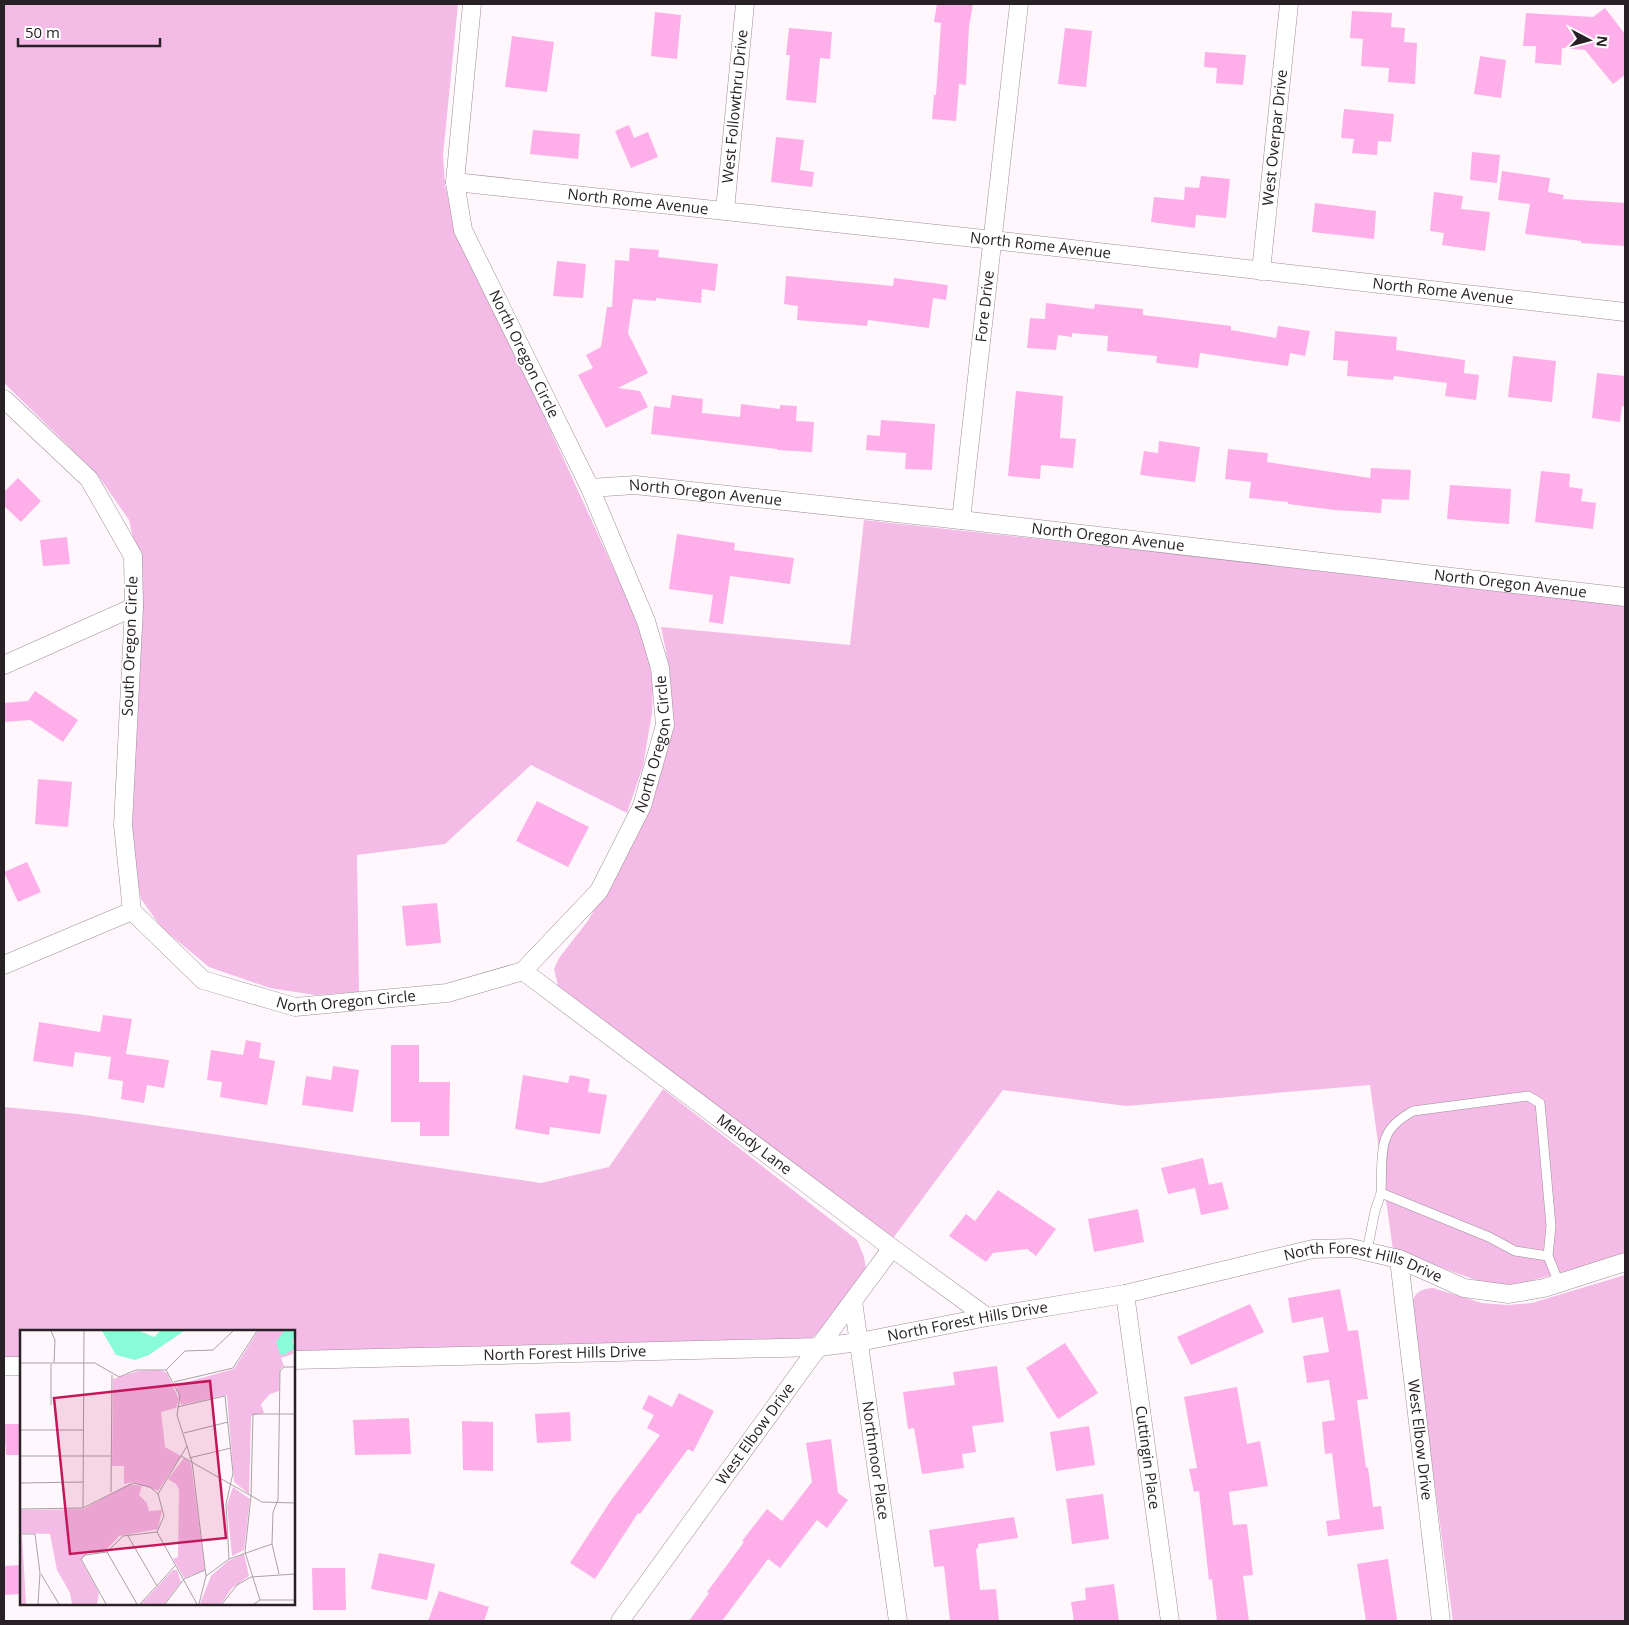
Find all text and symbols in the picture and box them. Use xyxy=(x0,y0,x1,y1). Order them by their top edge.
scale bar xyxy=(18,15,160,47)
north arrow xyxy=(1564,15,1614,65)
text: 50 m xyxy=(25,22,60,42)
street label: West Followthru Drive xyxy=(717,29,751,184)
text: N xyxy=(1592,35,1612,48)
street label: West Overpar Drive xyxy=(1257,69,1291,207)
street label: North Rome Avenue xyxy=(567,183,710,218)
street label: North Rome Avenue xyxy=(969,227,1112,262)
street label: Fore Drive xyxy=(970,269,998,343)
street label: North Rome Avenue xyxy=(1372,272,1515,308)
street label: North Oregon Circle xyxy=(485,286,565,421)
street label: North Oregon Avenue xyxy=(628,474,783,510)
street label: North Oregon Avenue xyxy=(1031,517,1186,555)
street label: North Oregon Avenue xyxy=(1433,564,1588,602)
street label: South Oregon Circle xyxy=(117,576,141,716)
street label: North Oregon Circle xyxy=(629,675,674,816)
street label: North Oregon Circle xyxy=(274,985,417,1016)
street label: Melody Lane xyxy=(713,1109,796,1178)
street label: North Forest Hills Drive xyxy=(1282,1237,1446,1286)
street label: North Forest Hills Drive xyxy=(885,1296,1049,1345)
inset map xyxy=(20,1330,295,1605)
street label: North Forest Hills Drive xyxy=(483,1340,647,1364)
street label: West Elbow Drive xyxy=(711,1378,798,1488)
street label: West Elbow Drive xyxy=(1404,1378,1438,1501)
street label: Northmoor Place xyxy=(858,1400,895,1521)
street label: Cuttingin Place xyxy=(1131,1404,1165,1510)

